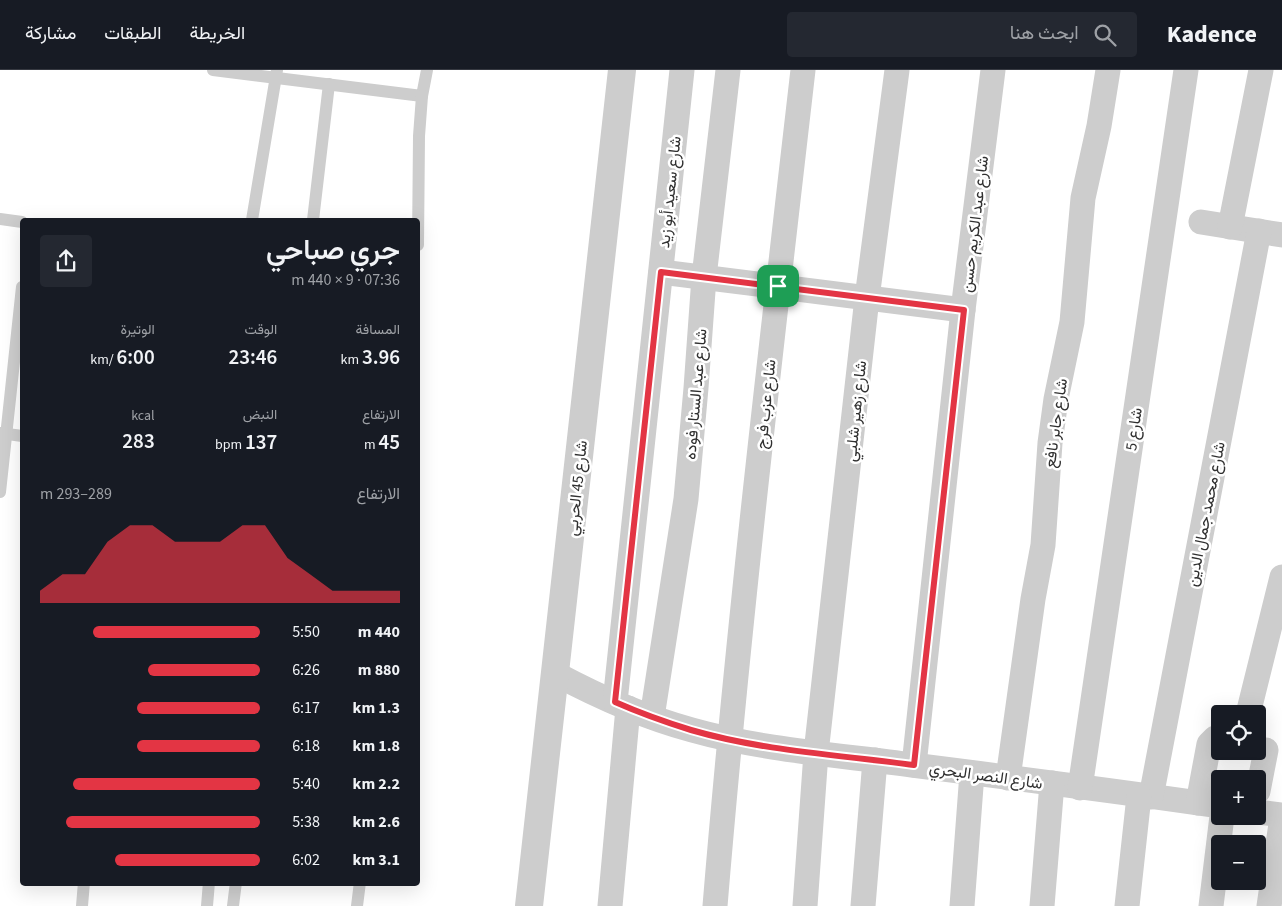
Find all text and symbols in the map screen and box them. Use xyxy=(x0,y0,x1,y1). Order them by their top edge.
search box xyxy=(787,12,1137,57)
text: Kadence xyxy=(1167,17,1257,52)
text: ابحث هنا xyxy=(1010,20,1079,47)
text: مشاركة xyxy=(25,21,76,46)
text: الطبقات xyxy=(104,21,161,46)
text: الخريطة xyxy=(189,21,245,46)
icon: search xyxy=(1091,21,1119,49)
street label: شارع سعيد أبو زيد xyxy=(653,135,687,249)
street label: شارع عبد الكريم حسن xyxy=(956,154,994,294)
text: جري صباحي xyxy=(266,230,400,270)
button: share xyxy=(40,235,92,287)
pin xyxy=(757,265,799,307)
text: 07:36 · 9 × 440 m xyxy=(291,269,400,291)
icon: arrive xyxy=(764,272,792,300)
text: الوتيرة xyxy=(120,320,155,340)
text: الوقت xyxy=(244,320,277,340)
text: المسافة xyxy=(356,320,400,340)
street label: شارع عبد الستار فوده xyxy=(679,328,713,460)
text: 6:00 xyxy=(117,342,155,372)
text: 23:46 xyxy=(228,342,277,372)
text: 3.96 xyxy=(362,342,400,372)
text: /km xyxy=(90,350,117,370)
text: km xyxy=(341,350,362,370)
street label: شارع عزب فرج xyxy=(750,358,782,450)
street label: شارع زهير شلبي xyxy=(840,359,874,463)
street label: شارع جابر نافع xyxy=(1039,377,1073,469)
text: النبض xyxy=(243,405,277,425)
text: الارتفاع xyxy=(362,405,400,425)
text: kcal xyxy=(131,406,155,426)
street label: شارع 5 xyxy=(1120,406,1148,452)
text: 283 xyxy=(122,426,155,456)
text: 137 xyxy=(245,427,277,457)
text: 45 xyxy=(378,427,400,457)
text: bpm xyxy=(215,435,245,455)
text: m xyxy=(364,435,378,455)
street label: شارع 45 الحربي xyxy=(561,439,595,537)
street label: شارع محمد جمال الدين xyxy=(1181,440,1231,588)
text: 289–293 m xyxy=(40,483,112,505)
text: الارتفاع xyxy=(357,483,400,505)
text: 5:50 xyxy=(292,621,320,643)
text: 440 m xyxy=(358,621,400,643)
text: 6:26 xyxy=(292,659,320,681)
text: 880 m xyxy=(358,659,400,681)
text: 6:17 xyxy=(292,697,320,719)
text: 1.3 km xyxy=(353,697,400,719)
map controls xyxy=(1211,705,1266,890)
button: locate xyxy=(1211,705,1266,760)
text: 6:18 xyxy=(292,735,320,757)
text: 1.8 km xyxy=(353,735,400,757)
street label: شارع النصر البحري xyxy=(927,757,1044,797)
button: + xyxy=(1211,770,1266,825)
text: 5:40 xyxy=(292,773,320,795)
text: 2.2 km xyxy=(353,773,400,795)
text: 5:38 xyxy=(292,811,320,833)
text: 2.6 km xyxy=(353,811,400,833)
button: − xyxy=(1211,835,1266,890)
text: 6:02 xyxy=(292,849,320,871)
text: 3.1 km xyxy=(353,849,400,871)

